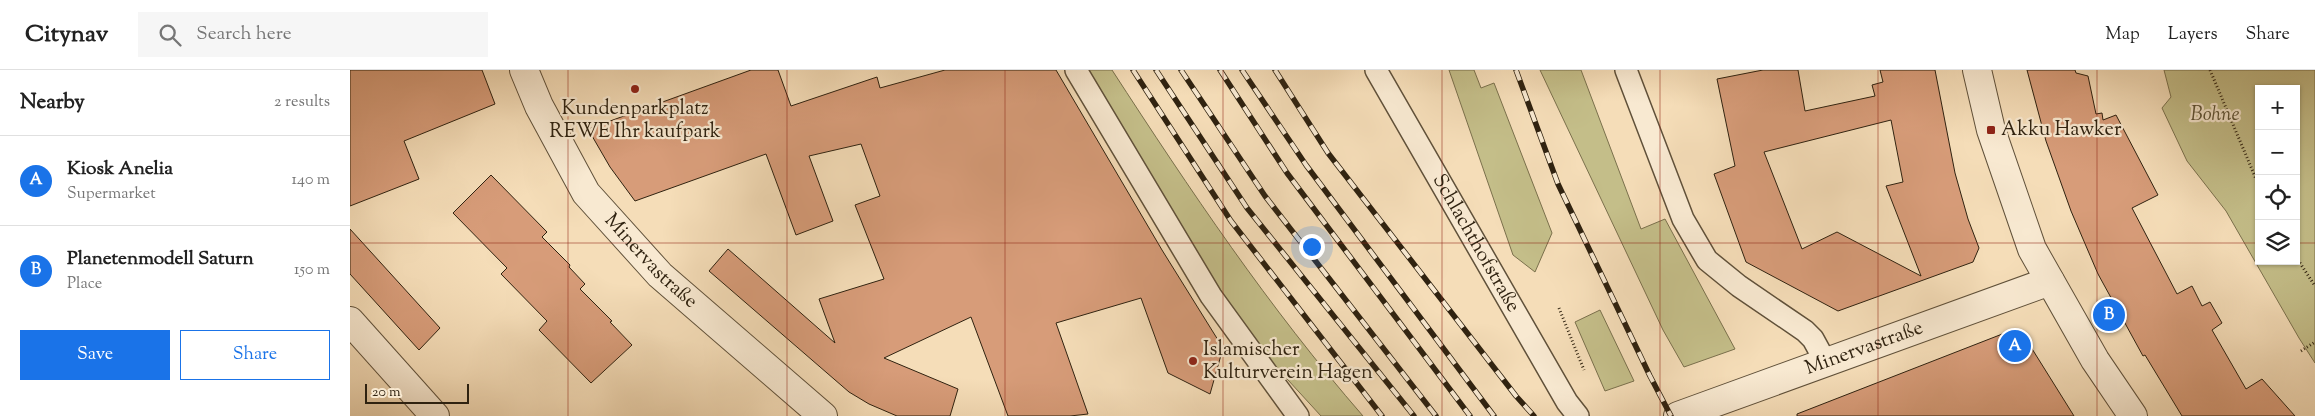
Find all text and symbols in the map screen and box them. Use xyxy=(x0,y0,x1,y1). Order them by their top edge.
search box xyxy=(138,12,488,57)
text: Citynav xyxy=(25,18,108,52)
icon: search xyxy=(156,21,184,49)
text: Search here xyxy=(196,21,292,48)
text: Map xyxy=(2105,22,2140,48)
text: Layers xyxy=(2168,22,2218,48)
text: Share xyxy=(2246,22,2290,48)
marker: Kundenparkplatz REWE Ihr kaufpark xyxy=(629,83,641,95)
map controls xyxy=(2255,85,2300,265)
button: + xyxy=(2255,85,2300,130)
text: Nearby xyxy=(20,88,85,118)
text: 2 results xyxy=(274,91,330,114)
place label: Kundenparkplatz REWE Ihr kaufpark xyxy=(549,95,721,147)
park label: Bohne xyxy=(2191,101,2239,130)
place label: Akku Hawker xyxy=(2001,116,2122,145)
marker: Akku Hawker xyxy=(1985,124,1997,136)
button: − xyxy=(2255,130,2300,175)
text: Kiosk Anelia xyxy=(67,156,173,183)
text: A xyxy=(30,169,43,192)
text: 140 m xyxy=(292,169,330,192)
street label: Schlachthofstraße xyxy=(1424,169,1527,318)
button: locate xyxy=(2255,175,2300,220)
text: Supermarket xyxy=(67,183,156,206)
street label: Minervastraße xyxy=(597,207,704,316)
button: layers xyxy=(2255,220,2300,265)
your location xyxy=(1299,234,1325,260)
text: Planetenmodell Saturn xyxy=(67,246,254,273)
text: B xyxy=(31,259,41,282)
text: 150 m xyxy=(294,259,330,282)
text: Place xyxy=(67,273,102,296)
pin: B xyxy=(2093,296,2125,334)
street label: Minervastraße xyxy=(1801,314,1927,383)
pin: A xyxy=(1999,327,2031,365)
button: Save xyxy=(20,330,170,380)
button: Share xyxy=(180,330,330,380)
place label: Islamischer Kulturverein Hagen xyxy=(1203,336,1373,388)
marker: Islamischer Kulturverein Hagen xyxy=(1187,355,1199,367)
scale bar xyxy=(365,381,469,404)
text: 20 m xyxy=(372,383,401,403)

